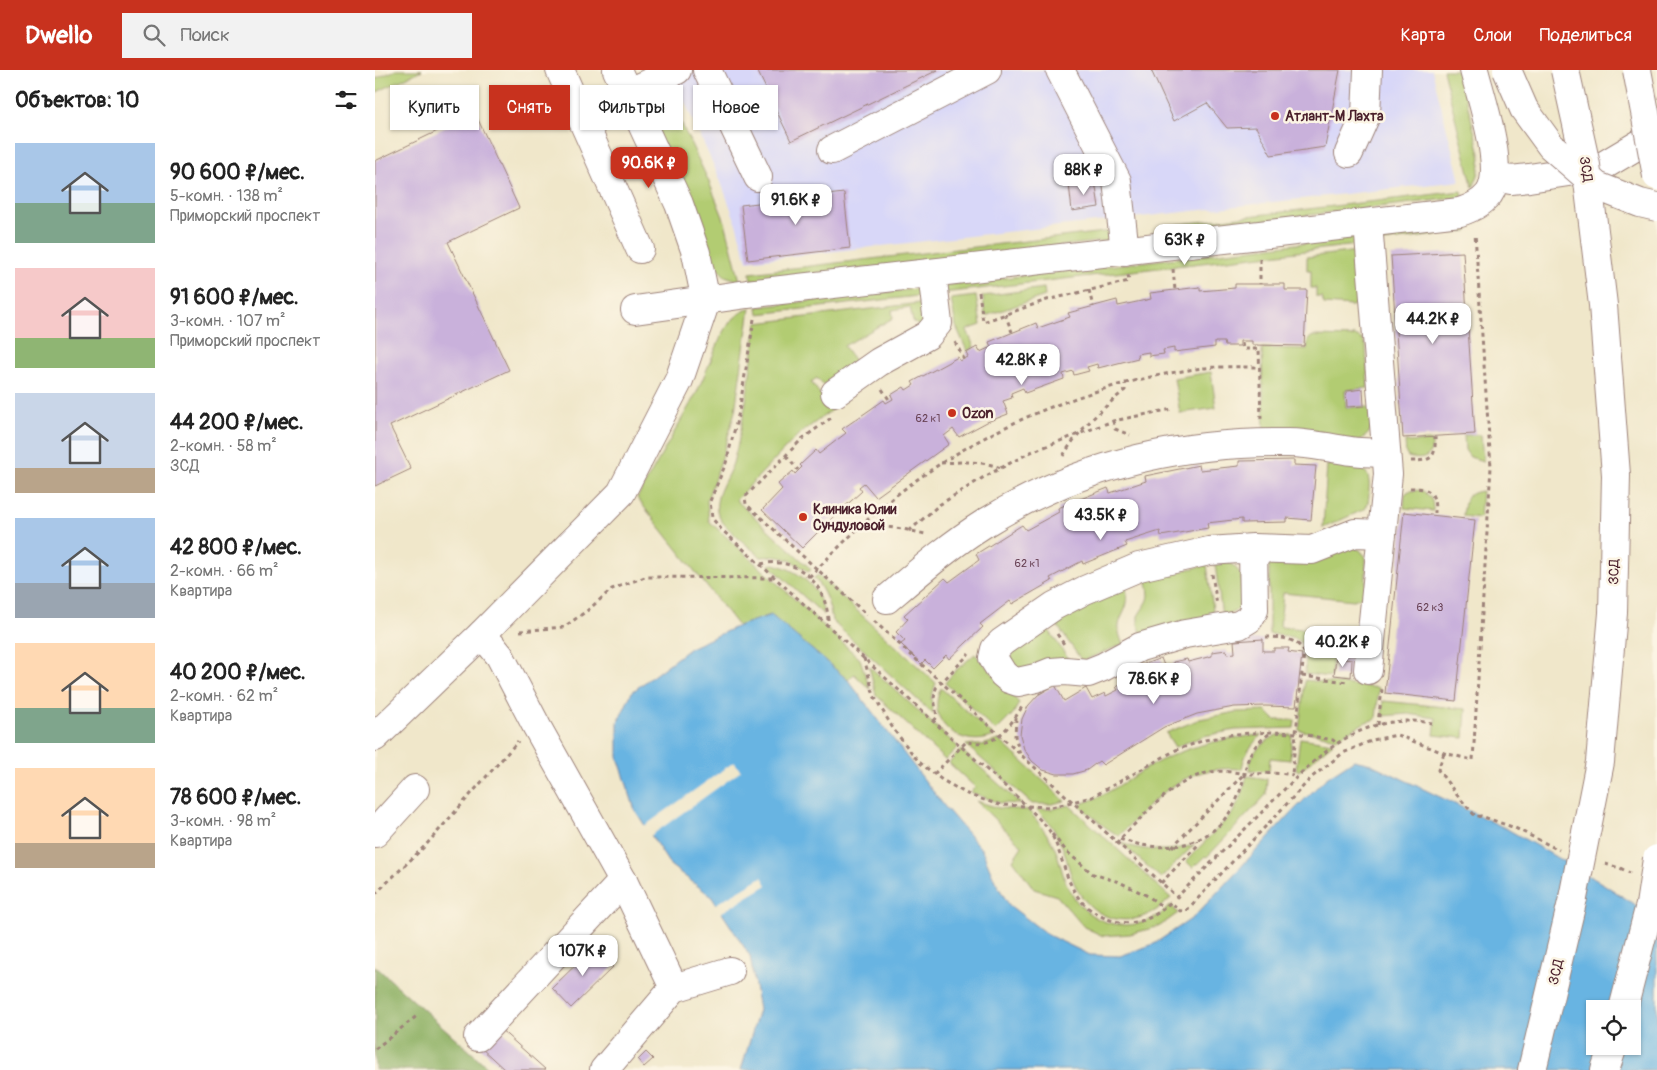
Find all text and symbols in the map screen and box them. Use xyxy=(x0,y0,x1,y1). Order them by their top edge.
search box xyxy=(122,13,472,58)
text: Dwello xyxy=(25,21,92,50)
icon: search xyxy=(140,21,168,49)
text: Поиск xyxy=(180,23,230,47)
text: Карта xyxy=(1401,24,1445,47)
text: Слои xyxy=(1473,24,1511,47)
text: Поделиться xyxy=(1539,24,1632,47)
chip: Купить xyxy=(390,85,479,130)
chip: Снять xyxy=(489,85,570,130)
chip: Фильтры xyxy=(580,85,683,130)
chip: Новое xyxy=(693,85,778,130)
icon: filters xyxy=(332,86,360,114)
text: Объектов: 10 xyxy=(15,87,139,114)
place label: Атлант-М Лахта xyxy=(1285,108,1384,125)
marker: Атлант-М Лахта xyxy=(1269,110,1281,122)
pin: 90.6K ₽ xyxy=(603,146,695,189)
text: 90.6K ₽ xyxy=(622,153,676,173)
pin: 88K ₽ xyxy=(1049,154,1119,196)
street label: ЗСД xyxy=(1576,155,1596,183)
text: 90 600 ₽/мес. xyxy=(170,159,305,186)
text: 88K ₽ xyxy=(1065,160,1103,180)
icon: home xyxy=(55,163,115,223)
pin: 91.6K ₽ xyxy=(750,184,842,226)
text: 5-комн. · 138 m² xyxy=(170,186,283,206)
text: 91.6K ₽ xyxy=(771,190,821,210)
text: Приморский проспект xyxy=(170,206,320,226)
pin: 63K ₽ xyxy=(1150,224,1220,266)
text: 63K ₽ xyxy=(1165,230,1205,250)
text: 91 600 ₽/мес. xyxy=(170,284,299,311)
icon: home xyxy=(55,288,115,348)
pin: 44.2K ₽ xyxy=(1387,302,1479,345)
text: 44.2K ₽ xyxy=(1406,309,1460,329)
text: 3-комн. · 107 m² xyxy=(170,311,286,331)
text: Приморский проспект xyxy=(170,331,320,351)
pin: 42.8K ₽ xyxy=(976,344,1068,386)
text: 42.8K ₽ xyxy=(996,350,1048,370)
place label: Ozon xyxy=(962,405,994,422)
marker: Ozon xyxy=(946,407,958,419)
text: 44 200 ₽/мес. xyxy=(170,409,304,436)
house number: 62 к1 xyxy=(916,412,940,425)
icon: home xyxy=(55,413,115,473)
text: 2-комн. · 58 m² xyxy=(170,436,277,456)
text: ЗСД xyxy=(170,456,199,476)
pin: 43.5K ₽ xyxy=(1055,498,1147,541)
place label: Клиника Юлии Сундуловой xyxy=(813,501,897,534)
text: 43.5K ₽ xyxy=(1074,505,1128,525)
marker: Клиника Юлии Сундуловой xyxy=(797,511,809,523)
text: 42 800 ₽/мес. xyxy=(170,534,302,561)
icon: home xyxy=(55,538,115,598)
house number: 62 к1 xyxy=(1015,557,1039,570)
street label: ЗСД xyxy=(1605,559,1623,585)
text: 2-комн. · 66 m² xyxy=(170,561,279,581)
text: Квартира xyxy=(170,581,232,601)
house number: 62 к3 xyxy=(1417,601,1443,614)
pin: 40.2K ₽ xyxy=(1297,626,1389,668)
text: 40.2K ₽ xyxy=(1315,632,1371,652)
text: 40 200 ₽/мес. xyxy=(170,659,306,686)
pin: 78.6K ₽ xyxy=(1108,662,1200,705)
icon: home xyxy=(55,663,115,723)
text: 78.6K ₽ xyxy=(1128,669,1180,689)
text: 2-комн. · 62 m² xyxy=(170,686,278,706)
text: Квартира xyxy=(170,706,232,726)
text: 78 600 ₽/мес. xyxy=(170,784,301,811)
icon: home xyxy=(55,788,115,848)
text: 3-комн. · 98 m² xyxy=(170,811,276,831)
text: Квартира xyxy=(170,831,232,851)
pin: 107K ₽ xyxy=(542,934,624,977)
text: 107K ₽ xyxy=(559,941,607,961)
street label: ЗСД xyxy=(1545,957,1567,986)
map controls xyxy=(1586,1000,1641,1055)
button: locate xyxy=(1586,1000,1641,1055)

